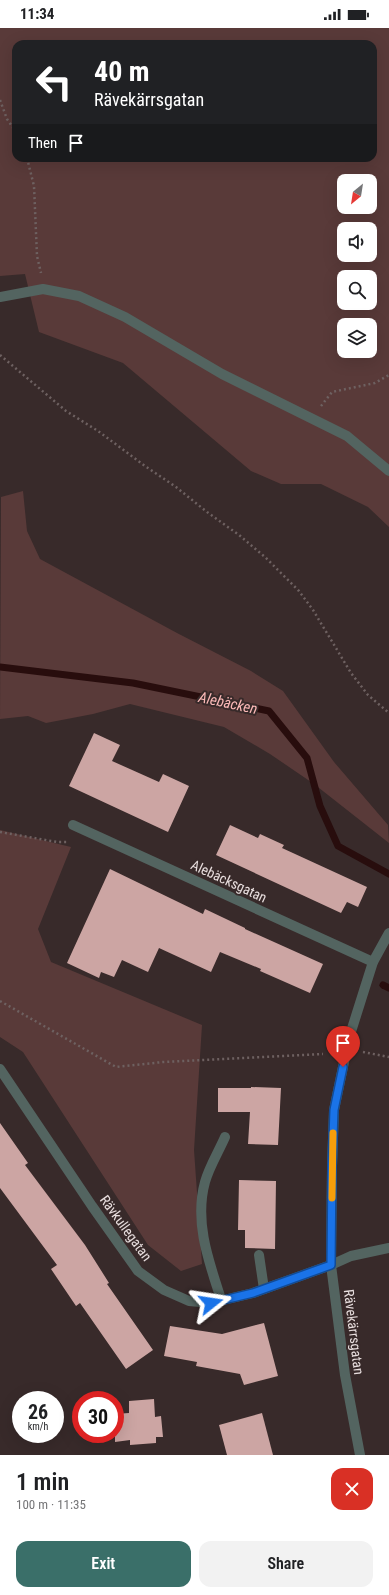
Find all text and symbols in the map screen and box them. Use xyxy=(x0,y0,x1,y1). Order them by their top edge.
text: 11:34 xyxy=(20,5,54,23)
text: 40 m xyxy=(94,55,150,88)
icon: left xyxy=(28,56,80,108)
text: Rävekärrsgatan xyxy=(94,89,204,110)
icon: arrive xyxy=(65,132,87,154)
text: Then xyxy=(28,134,57,152)
north arrow xyxy=(337,174,377,214)
map controls xyxy=(337,174,377,358)
button: sound xyxy=(337,222,377,262)
button: search xyxy=(337,270,377,310)
button: layers xyxy=(337,318,377,358)
water label: Alebäcken xyxy=(196,688,259,718)
street label: Alebäcksgatan xyxy=(189,856,269,906)
pin xyxy=(326,1026,360,1067)
icon: arrive xyxy=(332,1032,354,1054)
street label: Rävkullegatan xyxy=(97,1192,155,1264)
position arrow xyxy=(190,1282,232,1324)
street label: Rävekärrsgatan xyxy=(341,1289,367,1375)
speed limit sign: 30 xyxy=(72,1391,124,1443)
text: 26 xyxy=(28,1400,48,1424)
text: km/h xyxy=(28,1421,48,1432)
text: 1 min xyxy=(16,1468,69,1496)
button: close xyxy=(331,1468,373,1510)
text: 100 m · 11:35 xyxy=(16,1497,86,1512)
button: Exit xyxy=(16,1541,191,1587)
button: Share xyxy=(199,1541,373,1587)

